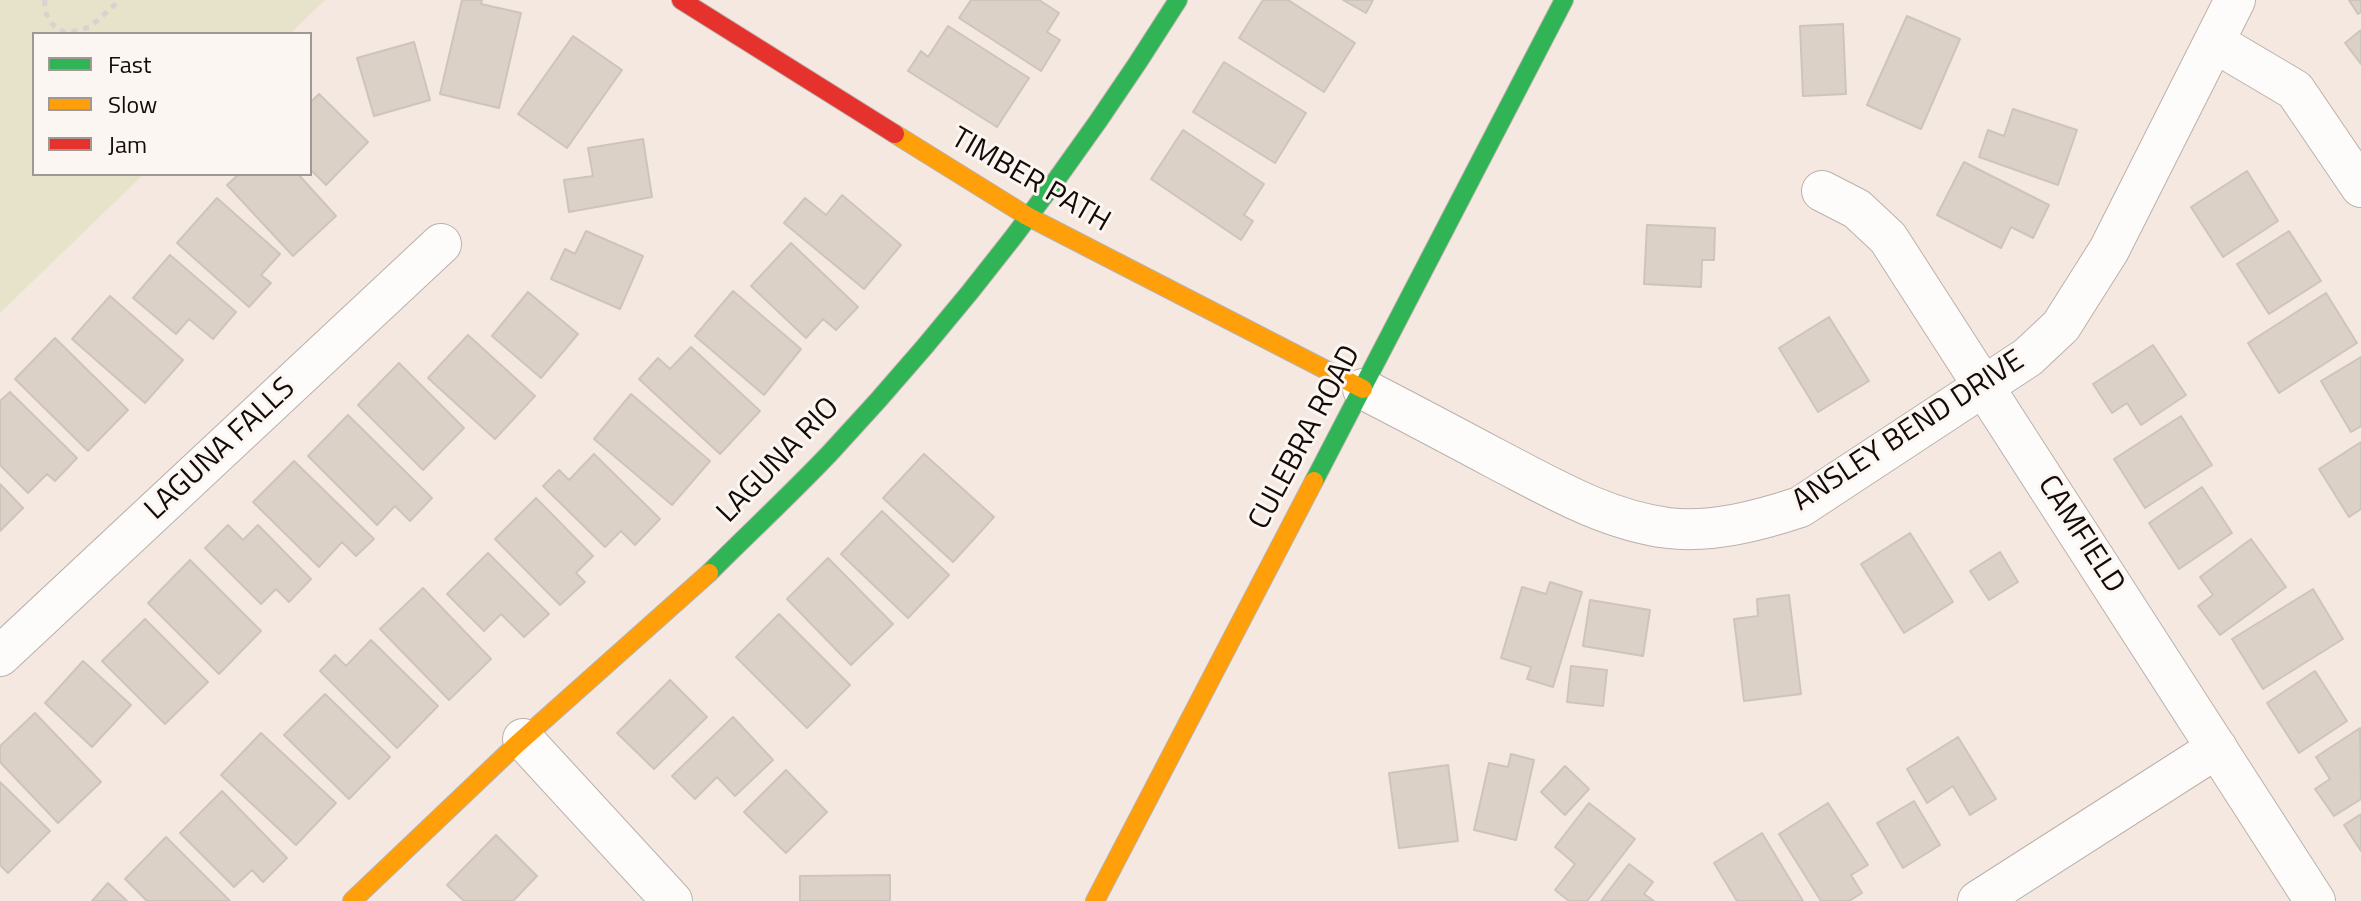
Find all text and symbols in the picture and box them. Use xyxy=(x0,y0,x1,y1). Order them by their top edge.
legend xyxy=(32,32,312,176)
text: Fast xyxy=(108,46,151,82)
text: Slow xyxy=(108,86,157,122)
street label: TIMBER PATH xyxy=(944,121,1116,241)
text: Jam xyxy=(108,126,147,162)
street label: CULEBRA ROAD xyxy=(1242,340,1370,536)
street label: ANSLEY BEND DRIVE xyxy=(1787,344,2031,520)
street label: LAGUNA FALLS xyxy=(138,371,304,529)
street label: LAGUNA RIO xyxy=(710,391,848,531)
street label: CAMFIELD xyxy=(2029,469,2131,601)

